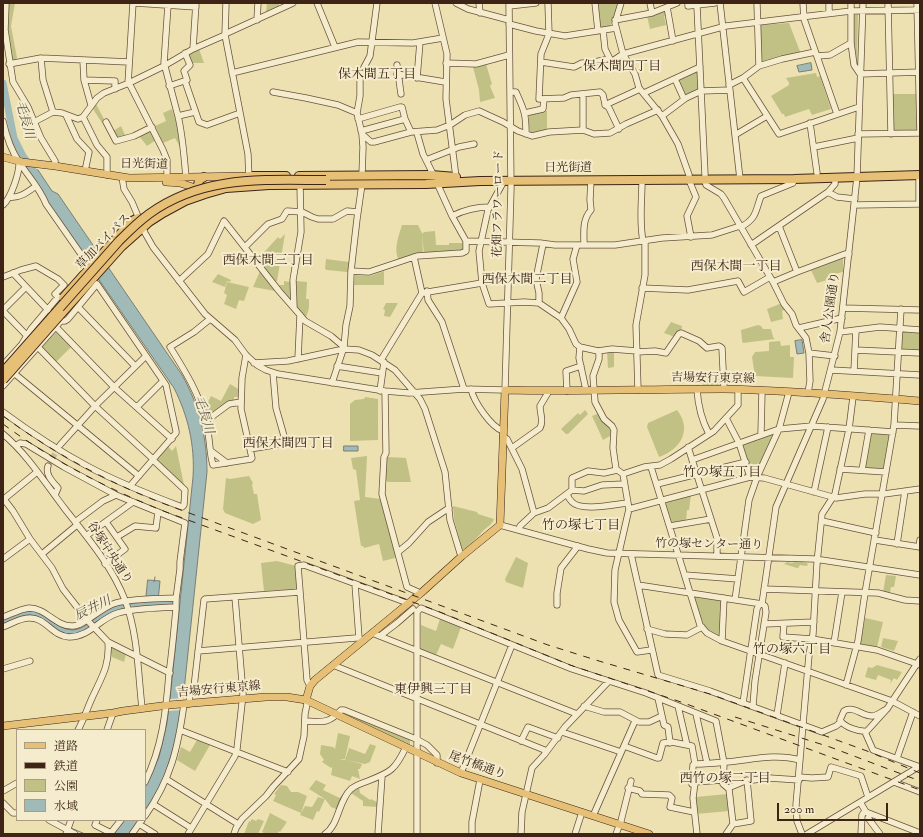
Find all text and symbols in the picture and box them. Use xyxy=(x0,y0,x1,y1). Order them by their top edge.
district label: 保木間四丁目 xyxy=(583,59,661,75)
district label: 保木間五丁目 xyxy=(338,67,416,83)
water label: 毛長川 xyxy=(11,99,37,141)
street label: 花畑フラワーロード xyxy=(491,150,507,258)
street label: 日光街道 xyxy=(120,157,168,173)
street label: 日光街道 xyxy=(544,161,592,175)
street label: 草加バイパス xyxy=(74,211,134,273)
district label: 西保木間三丁目 xyxy=(223,253,313,269)
district label: 西保木間一丁目 xyxy=(691,259,781,275)
street label: 舎人公園通り xyxy=(819,271,843,345)
district label: 西保木間二丁目 xyxy=(482,272,572,288)
street label: 吉場安行東京線 xyxy=(671,371,755,387)
water label: 毛長川 xyxy=(190,394,216,436)
district label: 西保木間四丁目 xyxy=(243,436,333,452)
district label: 竹の塚五丁目 xyxy=(683,465,761,481)
district label: 竹の塚七丁目 xyxy=(542,518,620,534)
street label: 谷塚中央通り xyxy=(83,519,135,587)
street label: 竹の塚センター通り xyxy=(655,537,763,553)
water label: 辰井川 xyxy=(72,593,114,625)
district label: 竹の塚六丁目 xyxy=(753,642,831,658)
street label: 吉場安行東京線 xyxy=(177,679,261,701)
district label: 東伊興三丁目 xyxy=(394,682,472,698)
legend xyxy=(16,729,146,821)
text: 道路 xyxy=(54,739,78,754)
street label: 尾竹橋通り xyxy=(446,749,508,783)
text: 鉄道 xyxy=(54,759,78,774)
district label: 西竹の塚二丁目 xyxy=(680,771,770,787)
text: 公園 xyxy=(54,779,78,794)
scale bar xyxy=(779,795,890,821)
text: 水域 xyxy=(54,799,78,814)
text: 200 m xyxy=(784,802,814,817)

